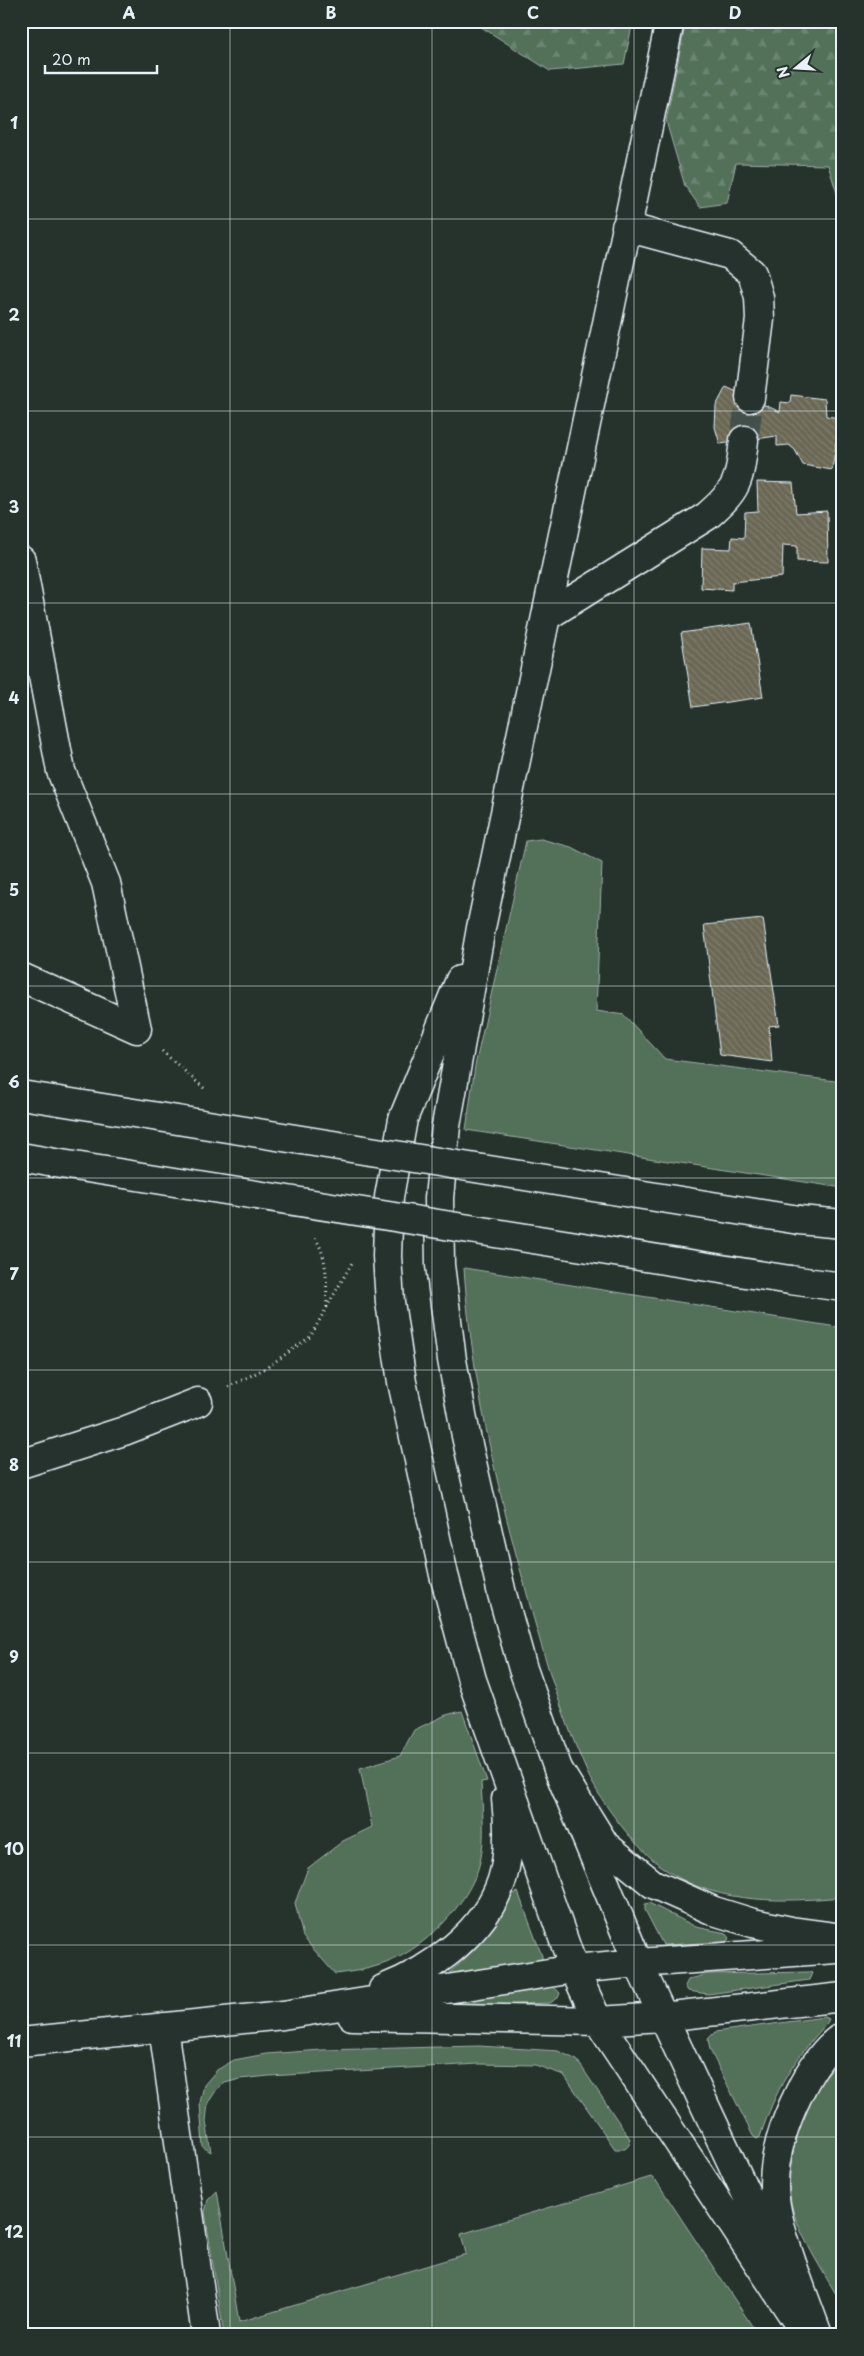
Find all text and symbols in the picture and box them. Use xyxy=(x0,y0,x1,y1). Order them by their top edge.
text: A xyxy=(123,0,136,24)
text: B xyxy=(326,0,337,24)
text: C xyxy=(527,0,539,24)
text: D xyxy=(729,0,741,24)
scale bar xyxy=(45,42,158,74)
north arrow xyxy=(772,42,822,92)
text: 20 m xyxy=(52,47,91,70)
text: N xyxy=(771,64,795,81)
text: 1 xyxy=(10,110,18,134)
text: 2 xyxy=(8,302,20,326)
text: 3 xyxy=(9,494,19,518)
text: 4 xyxy=(9,685,20,709)
text: 5 xyxy=(9,877,19,901)
text: 6 xyxy=(8,1069,20,1093)
text: 7 xyxy=(9,1261,19,1285)
text: 8 xyxy=(9,1452,19,1476)
text: 9 xyxy=(9,1644,19,1668)
text: 10 xyxy=(4,1836,24,1860)
text: 11 xyxy=(7,2028,21,2052)
text: 12 xyxy=(5,2219,23,2243)

